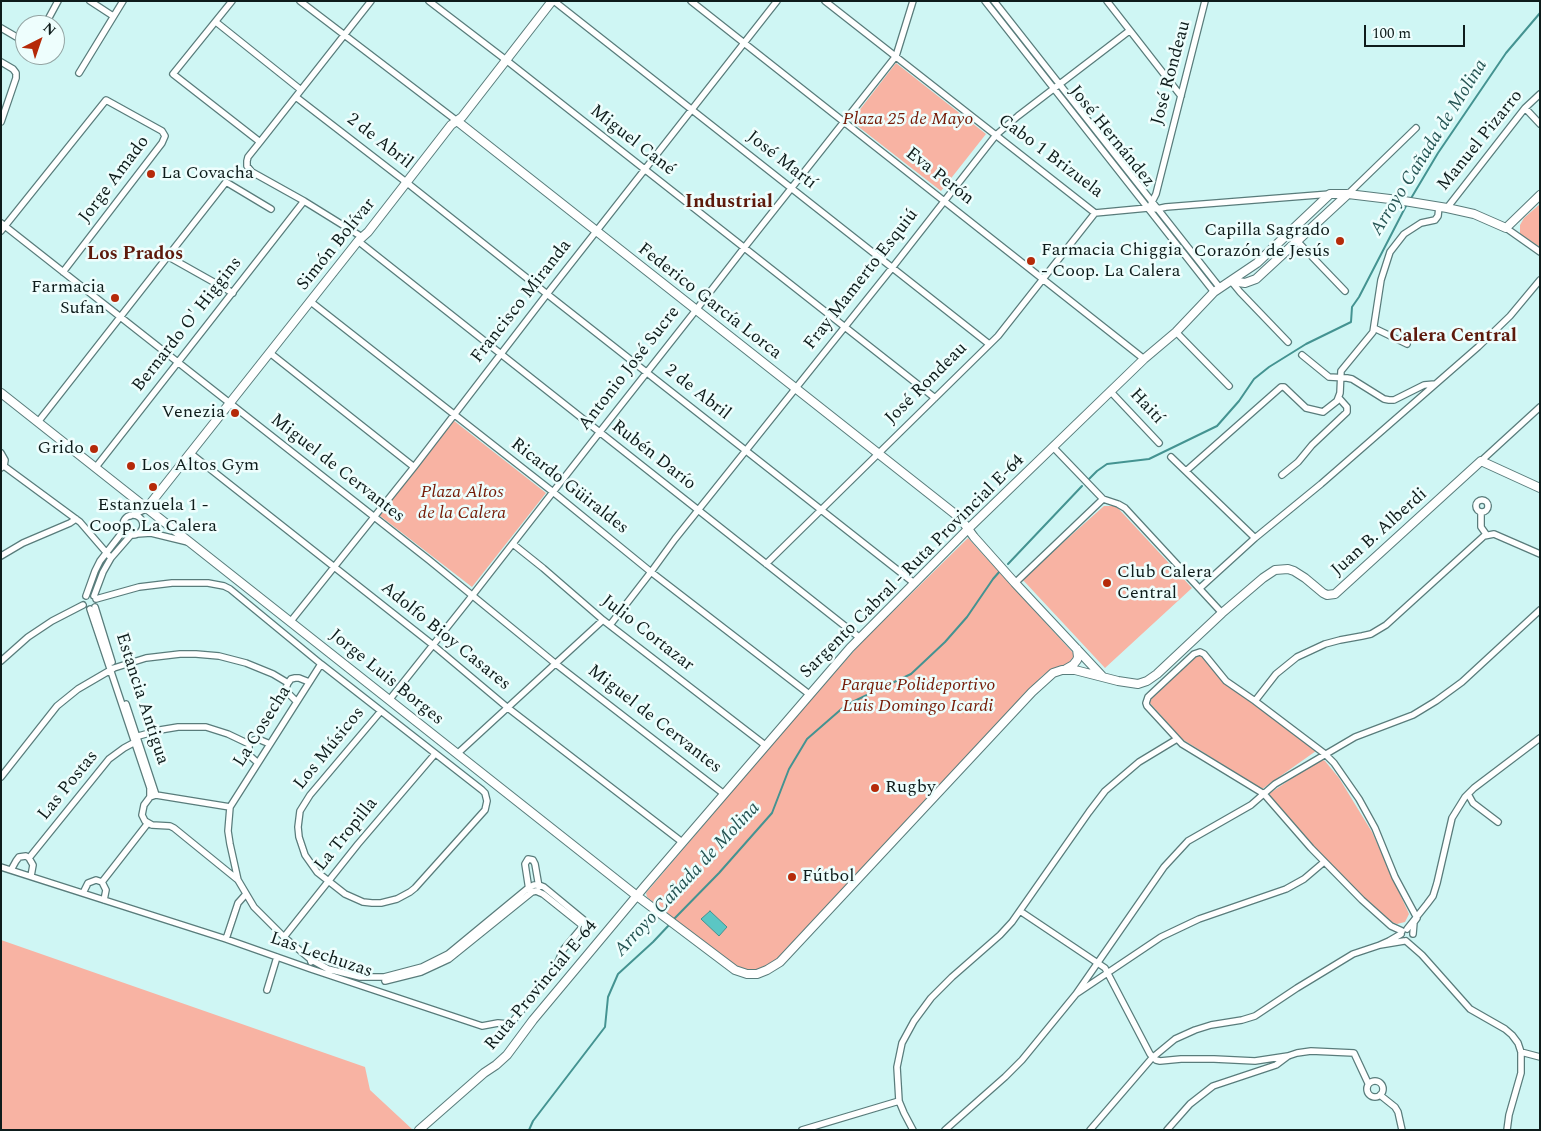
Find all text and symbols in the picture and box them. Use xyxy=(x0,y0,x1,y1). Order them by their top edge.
north arrow xyxy=(15,15,65,65)
scale bar xyxy=(1366,15,1467,47)
text: N xyxy=(38,17,61,41)
street label: José Rondeau xyxy=(1148,18,1196,128)
text: 100 m xyxy=(1372,22,1411,45)
water label: Arroyo Cañada de Molina xyxy=(1367,56,1493,240)
street label: José Hernández xyxy=(1063,82,1159,192)
street label: Manuel Pizarro xyxy=(1434,86,1528,196)
street label: Miguel Cané xyxy=(585,101,679,181)
street label: 2 de Abril xyxy=(342,109,416,175)
park label: Plaza 25 de Mayo xyxy=(842,109,974,131)
street label: Cabo 1 Brizuela xyxy=(993,110,1107,204)
street label: José Martí xyxy=(742,127,820,195)
street label: Jorge Amado xyxy=(75,132,155,228)
street label: Eva Perón xyxy=(900,144,978,210)
place label: La Covacha xyxy=(161,163,254,185)
marker: La Covacha xyxy=(145,168,157,180)
district label: Industrial xyxy=(685,192,773,214)
street label: Simón Bolívar xyxy=(293,194,381,296)
street label: Fray Mamerto Esquiú xyxy=(800,205,924,355)
place label: Capilla Sagrado Corazón de Jesús xyxy=(1194,220,1330,262)
marker: Capilla Sagrado Corazón de Jesús xyxy=(1334,235,1346,247)
street label: Francisco Miranda xyxy=(467,236,577,368)
street label: Federico García Lorca xyxy=(633,239,785,365)
place label: Farmacia Chiggia - Coop. La Calera xyxy=(1041,240,1182,282)
district label: Los Prados xyxy=(87,244,183,266)
street label: Bernardo O' Higgins xyxy=(129,253,247,397)
marker: Farmacia Chiggia - Coop. La Calera xyxy=(1025,255,1037,267)
place label: Farmacia Sufan xyxy=(31,277,105,320)
marker: Farmacia Sufan xyxy=(109,292,121,304)
street label: Antonio José Sucre xyxy=(575,303,685,435)
district label: Calera Central xyxy=(1389,326,1517,348)
street label: José Rondeau xyxy=(881,338,973,430)
street label: 2 de Abril xyxy=(660,360,734,426)
street label: Haití xyxy=(1124,385,1168,429)
place label: Venezia xyxy=(162,402,225,424)
marker: Venezia xyxy=(229,407,241,419)
street label: Miguel de Cervantes xyxy=(266,410,408,528)
street label: Rubén Darío xyxy=(607,416,699,496)
street label: Ricardo Güiraldes xyxy=(506,434,632,540)
place label: Grido xyxy=(38,438,84,460)
marker: Grido xyxy=(88,443,100,455)
street label: Sargento Cabral - Ruta Provincial E-64 xyxy=(796,450,1030,684)
place label: Los Altos Gym xyxy=(141,455,259,477)
marker: Los Altos Gym xyxy=(125,460,137,472)
marker: Estanzuela 1 - Coop. La Calera xyxy=(147,481,159,493)
park label: Plaza Altos de la Calera xyxy=(418,482,506,524)
street label: Juan B. Alberdi xyxy=(1328,484,1432,582)
place label: Estanzuela 1 - Coop. La Calera xyxy=(89,495,217,538)
place label: Club Calera Central xyxy=(1117,562,1212,604)
marker: Club Calera Central xyxy=(1101,577,1113,589)
street label: Adolfo Bioy Casares xyxy=(376,578,514,696)
street label: Julio Cortazar xyxy=(596,591,698,677)
street label: Jorge Luis Borges xyxy=(324,625,448,731)
street label: Estancia Antigua xyxy=(110,630,172,768)
street label: Miguel de Cervantes xyxy=(583,661,725,779)
park label: Parque Polideportivo Luis Domingo Icardi xyxy=(841,675,995,718)
street label: La Cosecha xyxy=(230,682,296,772)
street label: Los Músicos xyxy=(290,703,370,795)
street label: Las Postas xyxy=(34,747,104,825)
place label: Rugby xyxy=(885,777,936,799)
marker: Rugby xyxy=(869,782,881,794)
street label: La Tropilla xyxy=(311,794,383,876)
water label: Arroyo Cañada de Molina xyxy=(610,798,766,962)
place label: Fútbol xyxy=(802,866,855,888)
marker: Fútbol xyxy=(786,871,798,883)
street label: Ruta Provincial E-64 xyxy=(481,916,603,1056)
street label: Las Lechuzas xyxy=(267,928,375,984)

